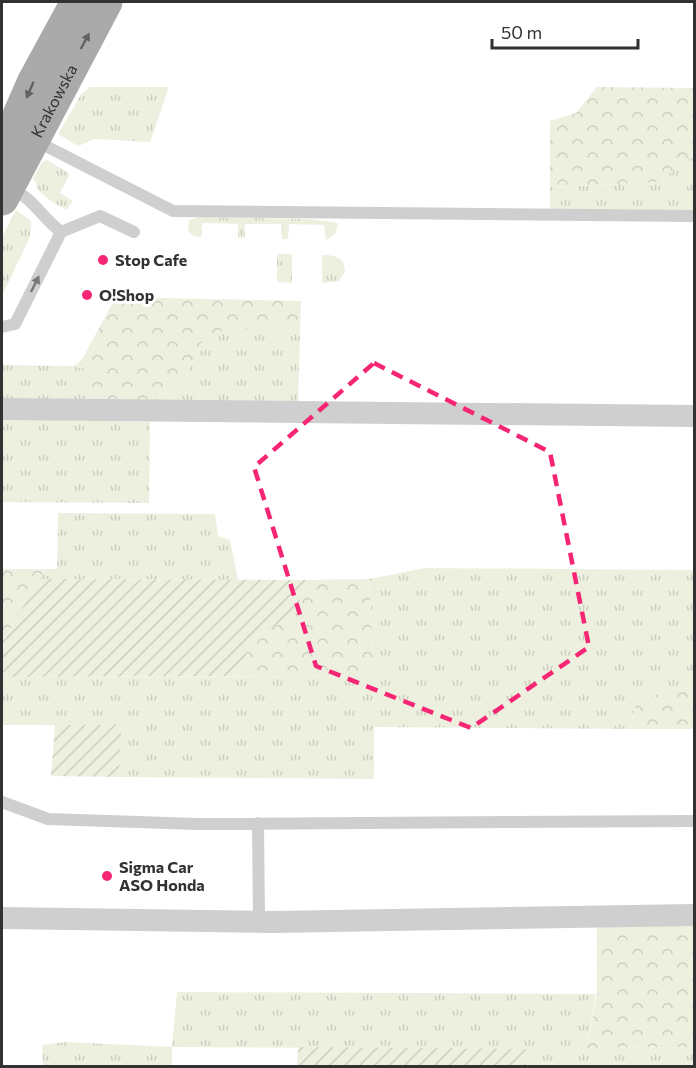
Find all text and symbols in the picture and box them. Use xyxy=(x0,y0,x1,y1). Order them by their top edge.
scale bar xyxy=(492,12,638,50)
text: 50 m xyxy=(501,21,542,43)
one-way arrow xyxy=(80,32,90,49)
street label: Krakowska xyxy=(26,61,80,140)
one-way arrow xyxy=(25,82,35,100)
place label: Stop Cafe xyxy=(115,250,187,269)
marker: Stop Cafe xyxy=(96,253,110,267)
one-way arrow xyxy=(30,275,40,292)
place label: O!Shop xyxy=(99,285,154,304)
marker: O!Shop xyxy=(80,288,94,302)
place label: Sigma Car ASO Honda xyxy=(119,857,205,894)
marker: Sigma Car ASO Honda xyxy=(100,869,114,883)

